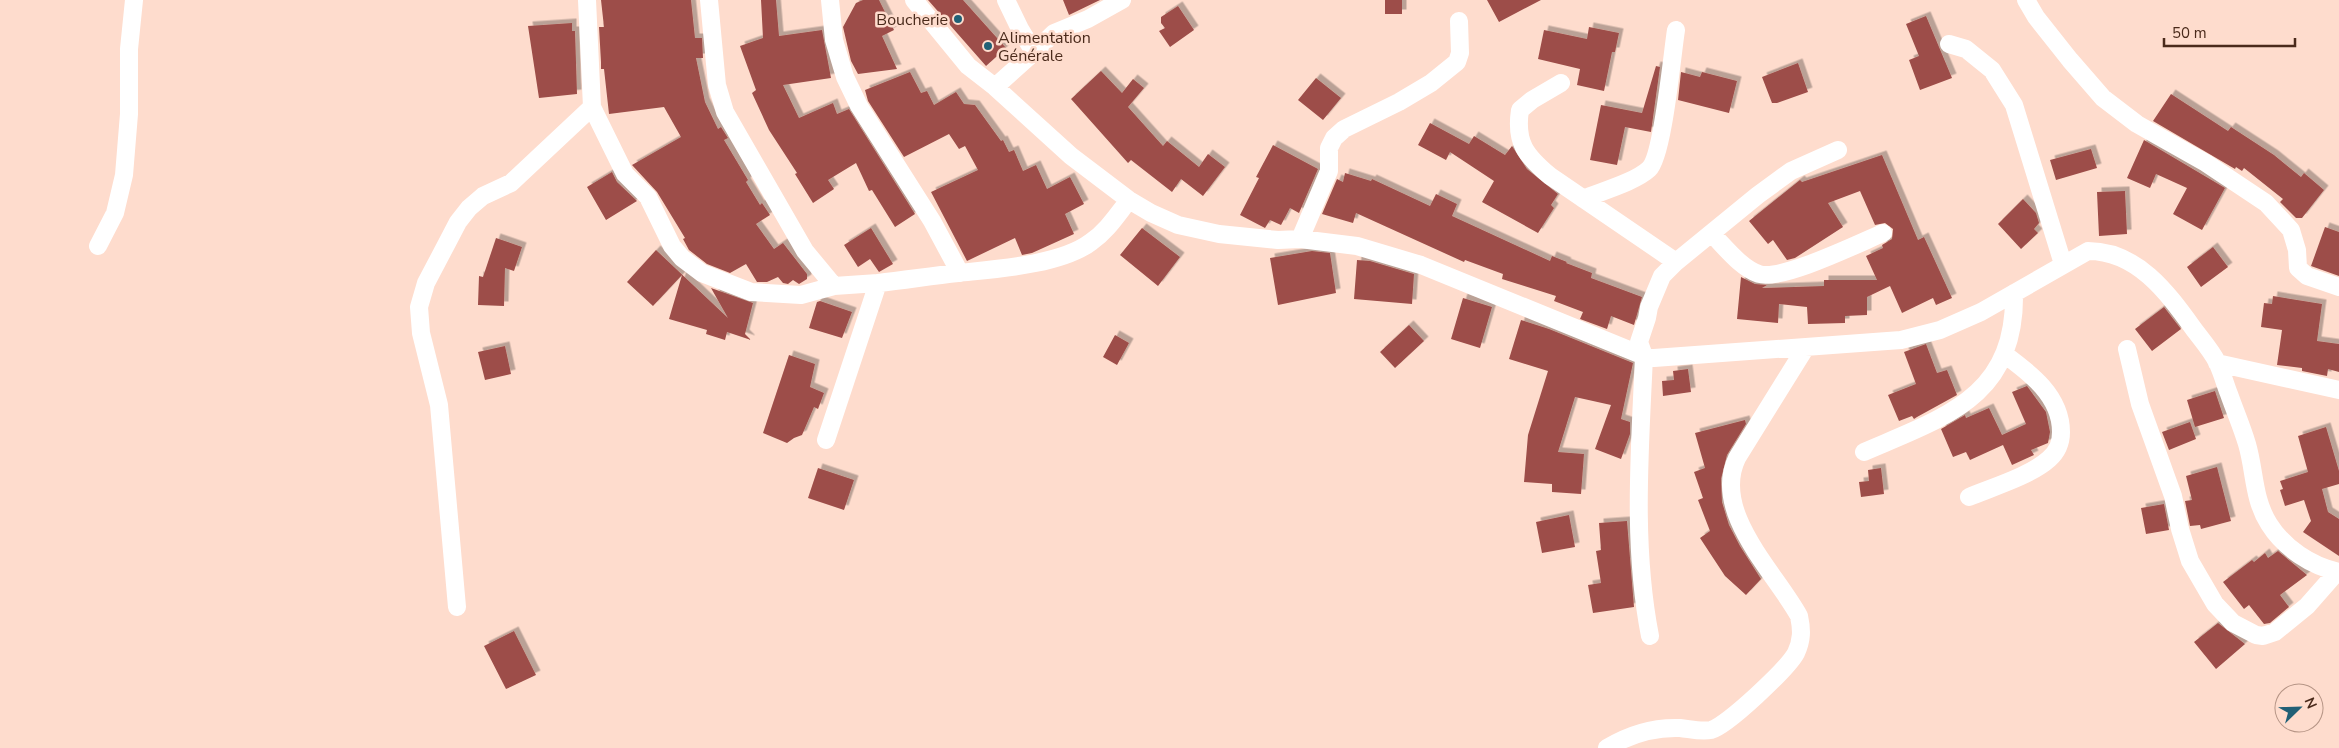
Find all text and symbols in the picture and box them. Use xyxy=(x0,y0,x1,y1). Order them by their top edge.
place label: Boucherie xyxy=(876,9,948,31)
marker: Boucherie xyxy=(952,13,964,25)
scale bar xyxy=(2164,15,2295,47)
text: 50 m xyxy=(2172,23,2207,43)
place label: Alimentation Générale xyxy=(998,27,1091,67)
marker: Alimentation Générale xyxy=(982,40,994,52)
north arrow xyxy=(2274,683,2324,733)
text: N xyxy=(2300,695,2321,712)

